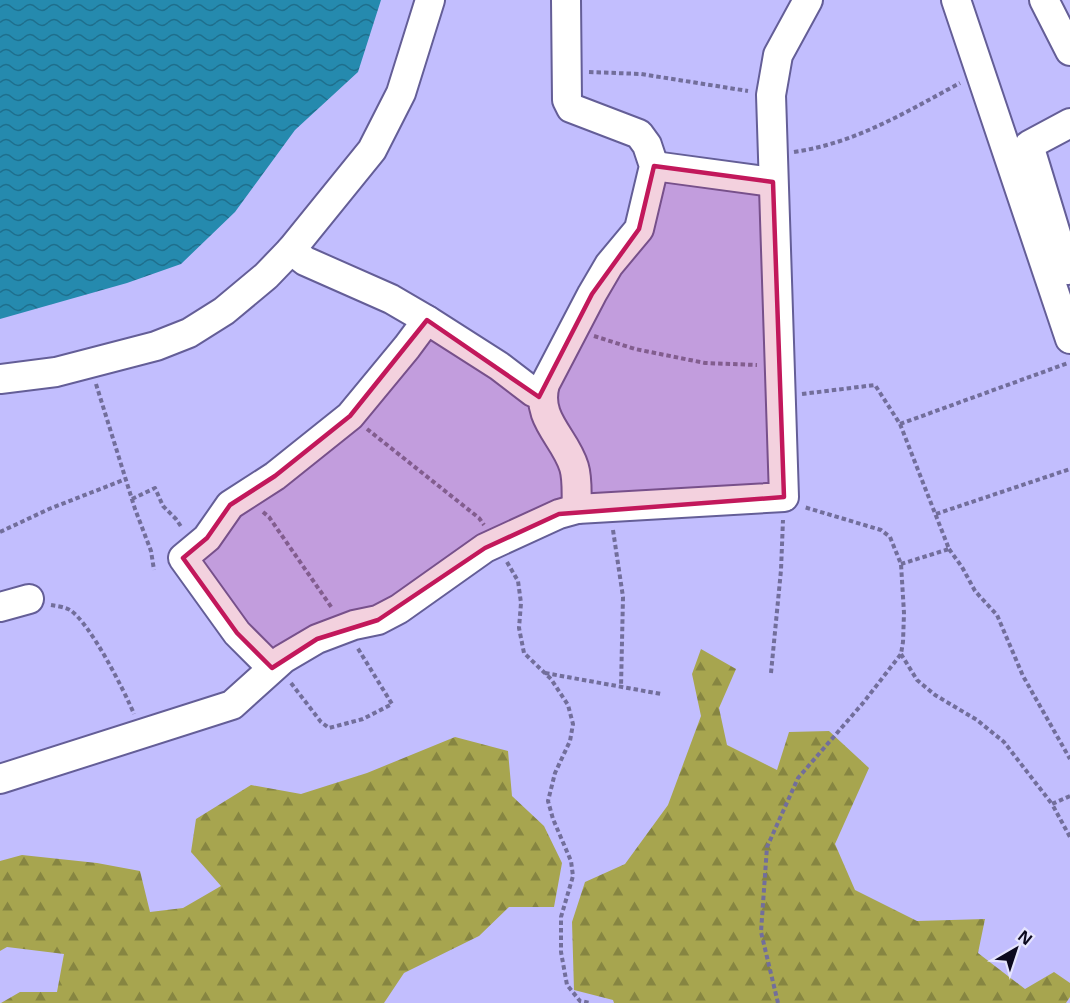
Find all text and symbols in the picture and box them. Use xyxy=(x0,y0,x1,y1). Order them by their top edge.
north arrow xyxy=(986,919,1046,979)
text: N xyxy=(1013,925,1037,950)

